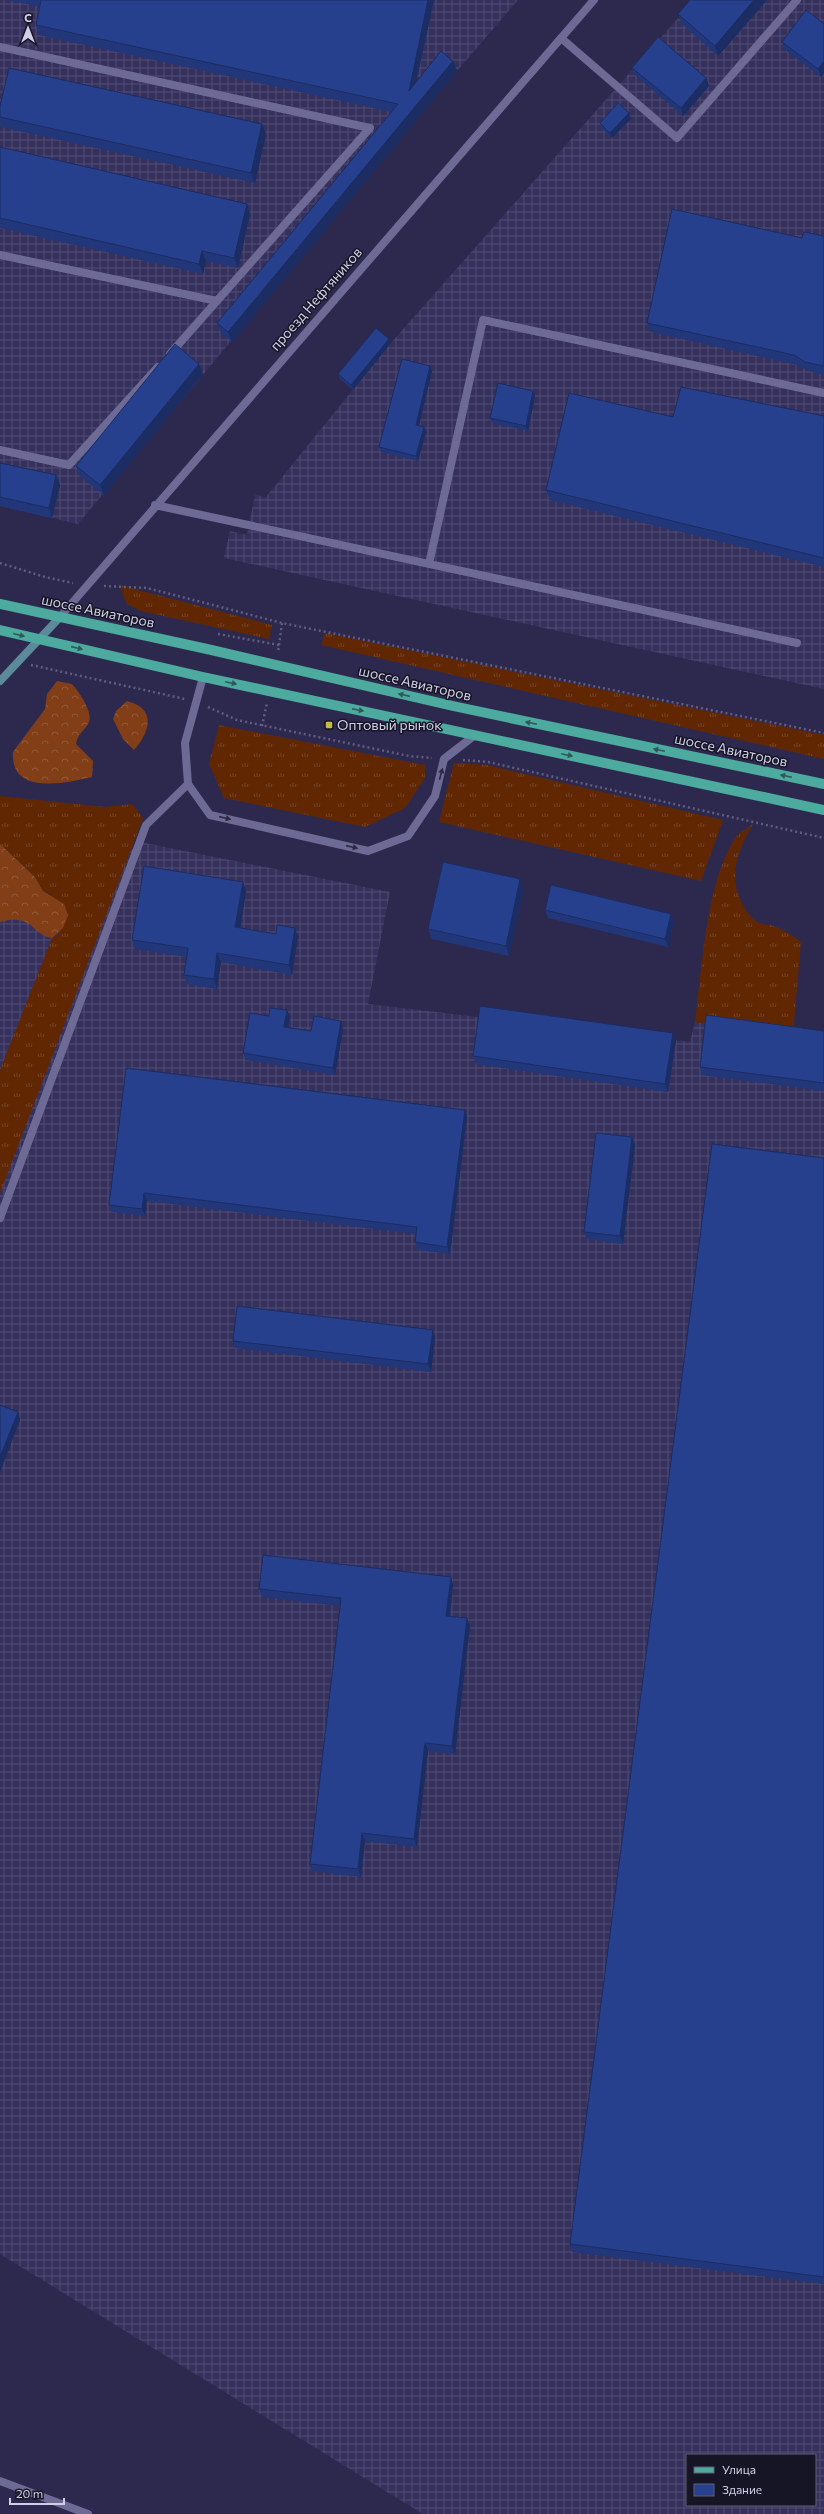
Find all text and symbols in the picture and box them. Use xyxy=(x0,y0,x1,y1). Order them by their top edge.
north arrow xyxy=(8,8,48,48)
text: С xyxy=(24,11,32,24)
street label: проезд Нефтяников xyxy=(266,244,365,354)
street label: шоссе Авиаторов xyxy=(40,590,156,631)
one-way arrow xyxy=(13,632,25,638)
one-way arrow xyxy=(70,646,83,652)
street label: шоссе Авиаторов xyxy=(357,661,473,704)
one-way arrow xyxy=(225,680,237,686)
one-way arrow xyxy=(398,692,410,698)
one-way arrow xyxy=(352,708,364,714)
place label: Оптовый рынок xyxy=(337,716,442,733)
one-way arrow xyxy=(525,719,538,725)
marker: Оптовый рынок xyxy=(324,720,334,730)
street label: шоссе Авиаторов xyxy=(673,729,789,770)
one-way arrow xyxy=(652,746,665,752)
one-way arrow xyxy=(561,753,573,759)
one-way arrow xyxy=(438,768,444,780)
one-way arrow xyxy=(780,773,792,779)
one-way arrow xyxy=(219,815,231,821)
one-way arrow xyxy=(346,845,358,851)
legend xyxy=(686,2454,816,2506)
text: Улица xyxy=(722,2462,756,2476)
scale bar xyxy=(10,2480,64,2506)
text: Здание xyxy=(722,2482,762,2496)
text: 20 m xyxy=(16,2486,43,2500)

